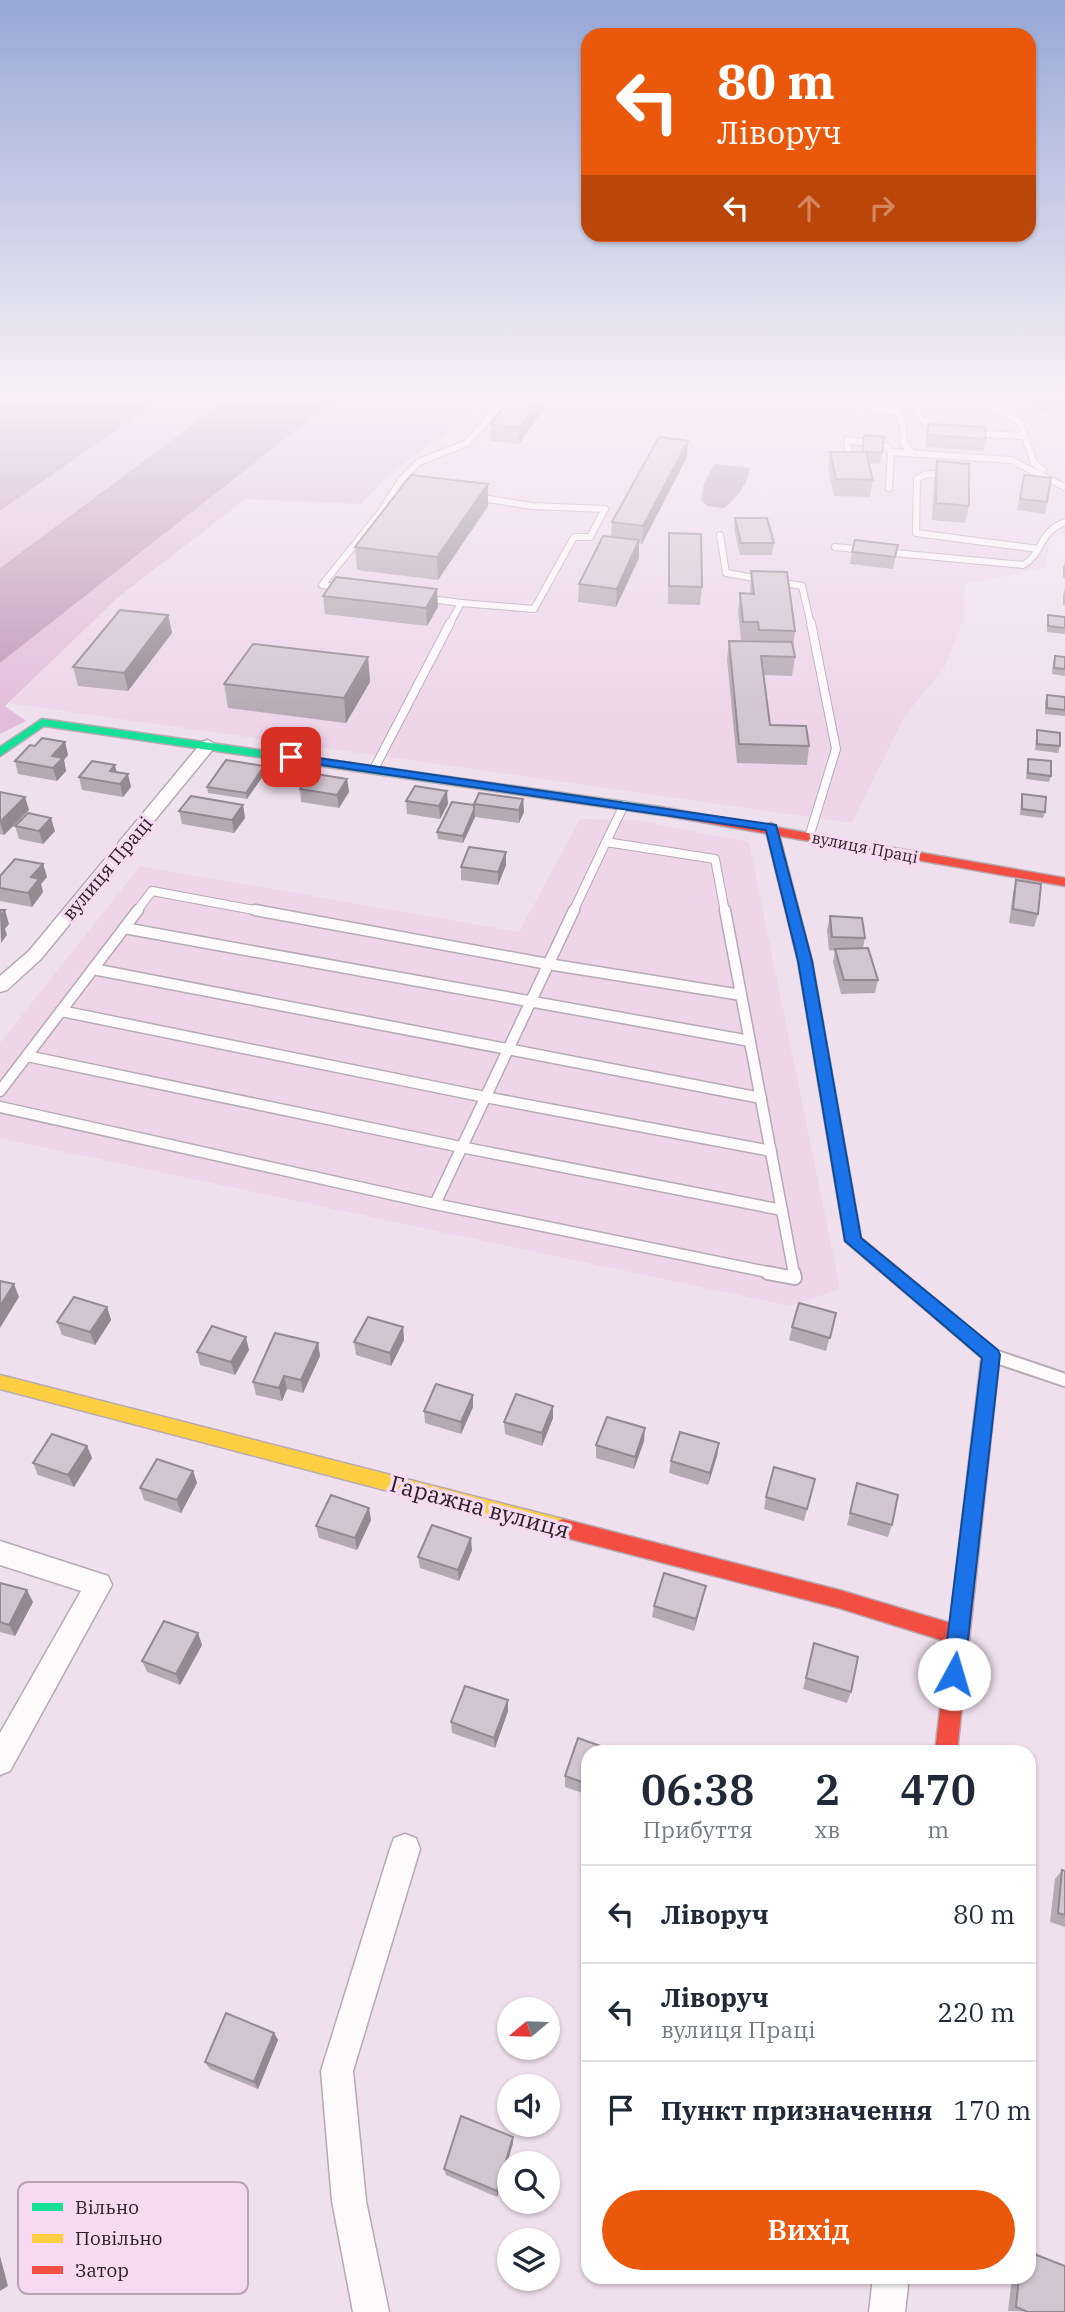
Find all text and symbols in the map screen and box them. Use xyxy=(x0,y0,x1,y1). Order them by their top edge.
text: 80 m xyxy=(717,49,835,112)
icon: left xyxy=(602,56,693,147)
text: Ліворуч xyxy=(717,111,842,153)
icon: left xyxy=(717,189,755,227)
icon: ahead xyxy=(790,189,828,227)
icon: right xyxy=(863,189,901,227)
pin xyxy=(261,727,321,787)
icon: arrive xyxy=(272,738,310,776)
street label: вулиця Праці xyxy=(57,811,157,925)
street label: вулиця Праці xyxy=(810,827,920,867)
street label: Гаражна вулиця xyxy=(387,1468,573,1544)
position arrow xyxy=(917,1637,991,1711)
text: 06:38 xyxy=(641,1762,754,1817)
text: 2 xyxy=(815,1762,840,1817)
text: 470 xyxy=(900,1762,976,1817)
text: Прибуття xyxy=(643,1814,753,1844)
text: хв xyxy=(814,1814,840,1844)
text: m xyxy=(927,1814,949,1844)
icon: left xyxy=(602,1895,640,1933)
text: Ліворуч xyxy=(661,1897,769,1931)
text: 80 m xyxy=(953,1897,1015,1931)
text: Ліворуч xyxy=(661,1980,769,2014)
icon: left xyxy=(602,1993,640,2031)
text: 220 m xyxy=(937,1995,1015,2029)
north arrow xyxy=(497,1997,560,2060)
map controls xyxy=(497,1997,560,2291)
text: вулиця Праці xyxy=(661,2014,816,2044)
button: sound xyxy=(497,2074,560,2137)
icon: arrive xyxy=(602,2091,640,2129)
text: Пункт призначення xyxy=(661,2093,933,2127)
text: 170 m xyxy=(954,2093,1031,2127)
button: search xyxy=(497,2151,560,2214)
legend xyxy=(18,2182,248,2294)
button: Вихід xyxy=(602,2190,1015,2270)
text: Вільно xyxy=(75,2195,139,2219)
text: Повільно xyxy=(75,2226,162,2250)
button: layers xyxy=(497,2228,560,2291)
text: Затор xyxy=(75,2258,129,2282)

